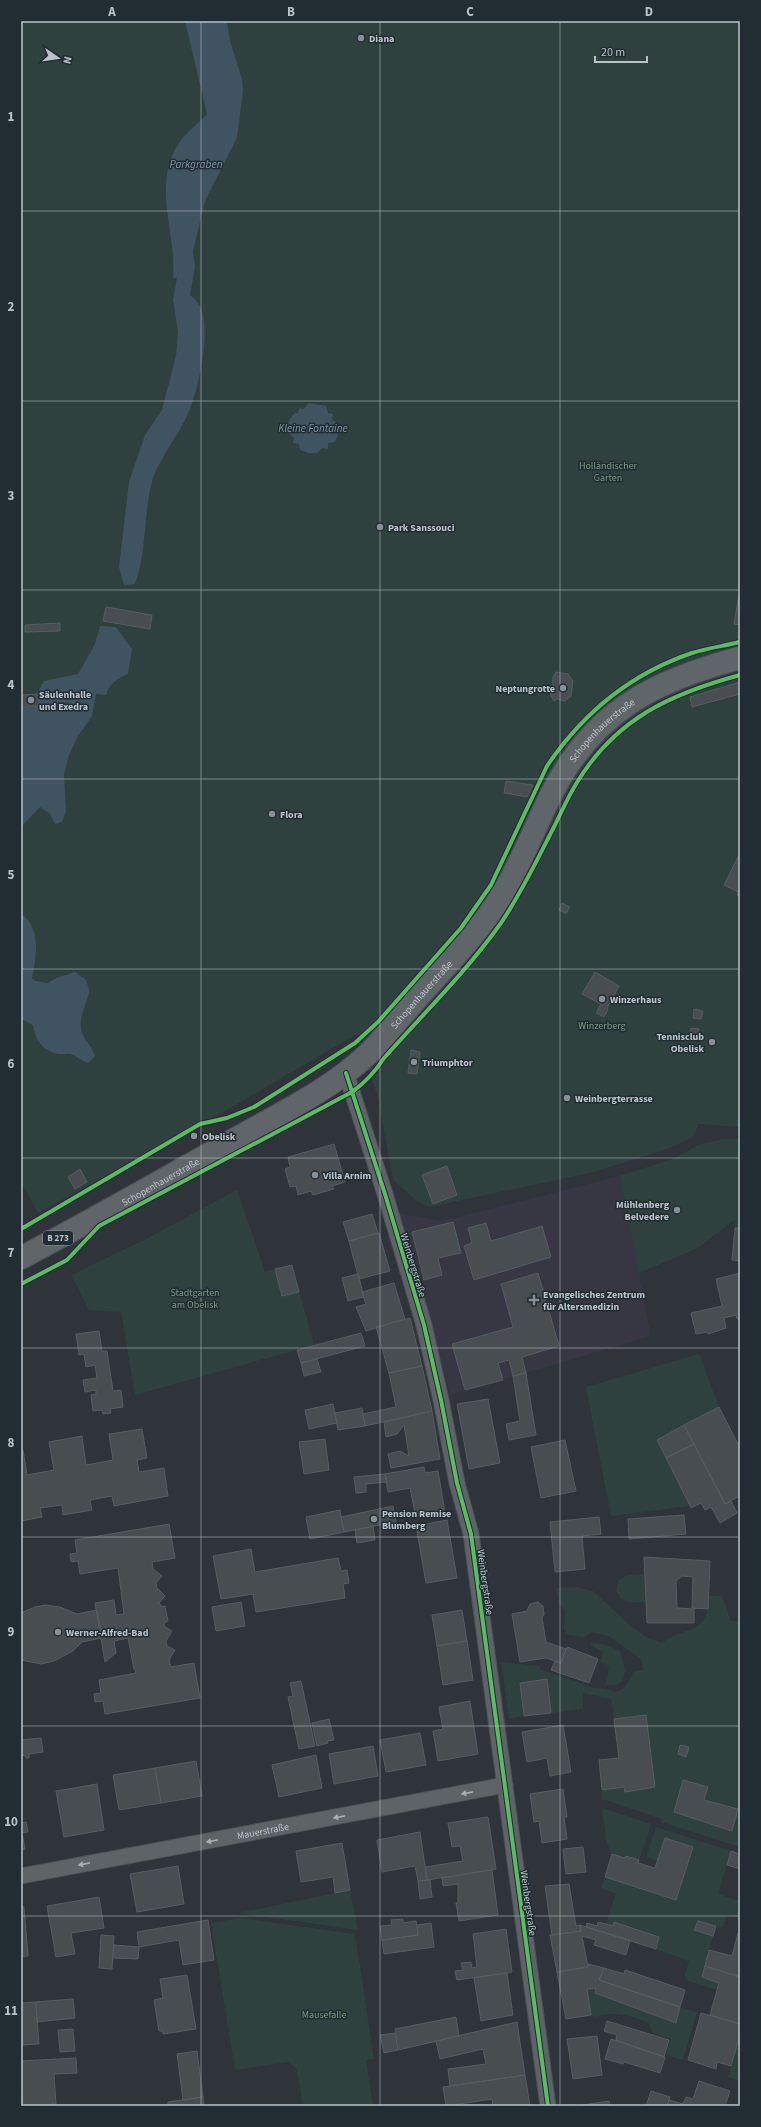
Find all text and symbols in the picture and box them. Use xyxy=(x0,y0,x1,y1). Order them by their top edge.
text: A xyxy=(107,3,116,21)
text: B xyxy=(287,3,295,21)
text: C xyxy=(466,3,474,21)
text: D xyxy=(645,3,653,21)
place label: Diana xyxy=(369,32,394,46)
marker: Diana xyxy=(356,33,366,43)
north arrow xyxy=(38,38,78,78)
scale bar xyxy=(595,38,647,64)
text: 20 m xyxy=(601,44,625,61)
text: N xyxy=(59,55,75,65)
text: 1 xyxy=(8,108,15,126)
water label: Parkgraben xyxy=(170,157,223,172)
text: 2 xyxy=(8,298,15,316)
water label: Kleine Fontaine xyxy=(278,421,348,436)
park label: Holländischer Garten xyxy=(579,459,638,485)
text: 3 xyxy=(8,487,15,505)
place label: Park Sanssouci xyxy=(388,521,455,535)
marker: Park Sanssouci xyxy=(375,522,385,532)
text: 4 xyxy=(8,676,15,694)
place label: Neptungrotte xyxy=(496,682,555,696)
marker: Neptungrotte xyxy=(558,683,568,693)
place label: Säulenhalle und Exedra xyxy=(39,688,91,714)
marker: Säulenhalle und Exedra xyxy=(26,695,36,705)
street label: Schopenhauerstraße xyxy=(566,695,638,766)
place label: Flora xyxy=(280,808,303,822)
marker: Flora xyxy=(267,809,277,819)
text: 5 xyxy=(8,866,15,884)
street label: Schopenhauerstraße xyxy=(387,958,456,1032)
place label: Winzerhaus xyxy=(610,993,662,1007)
marker: Winzerhaus xyxy=(597,994,607,1004)
park label: Winzerberg xyxy=(578,1019,626,1033)
place label: Tennisclub Obelisk xyxy=(656,1030,705,1056)
marker: Tennisclub Obelisk xyxy=(707,1037,717,1047)
text: 6 xyxy=(8,1055,15,1073)
place label: Triumphtor xyxy=(422,1056,473,1070)
marker: Triumphtor xyxy=(409,1057,419,1067)
place label: Weinbergterrasse xyxy=(575,1092,653,1106)
marker: Weinbergterrasse xyxy=(562,1093,572,1103)
place label: Obelisk xyxy=(202,1130,236,1144)
marker: Obelisk xyxy=(189,1131,199,1141)
street label: Schopenhauerstraße xyxy=(119,1155,202,1210)
place label: Villa Arnim xyxy=(322,1169,371,1183)
marker: Villa Arnim xyxy=(310,1170,320,1180)
place label: Mühlenberg Belvedere xyxy=(616,1198,670,1224)
marker: Mühlenberg Belvedere xyxy=(672,1205,682,1215)
road number: B 273 xyxy=(43,1231,73,1245)
street label: Weinbergstraße xyxy=(397,1232,429,1299)
text: 7 xyxy=(8,1244,15,1262)
park label: Stadtgarten am Obelisk xyxy=(170,1286,220,1312)
place label: Evangelisches Zentrum für Altersmedizin xyxy=(543,1288,645,1314)
marker: Evangelisches Zentrum für Altersmedizin xyxy=(528,1294,540,1306)
text: 8 xyxy=(8,1434,15,1452)
place label: Pension Remise Blumberg xyxy=(382,1507,451,1533)
marker: Pension Remise Blumberg xyxy=(369,1514,379,1524)
street label: Weinbergstraße xyxy=(473,1548,497,1616)
text: 9 xyxy=(8,1623,15,1641)
place label: Werner-Alfred-Bad xyxy=(66,1626,149,1640)
marker: Werner-Alfred-Bad xyxy=(53,1627,63,1637)
one-way arrow xyxy=(461,1790,473,1796)
text: 10 xyxy=(4,1813,18,1831)
one-way arrow xyxy=(333,1814,345,1820)
street label: Mauerstraße xyxy=(236,1820,290,1843)
one-way arrow xyxy=(205,1838,218,1844)
one-way arrow xyxy=(78,1862,90,1868)
street label: Weinbergstraße xyxy=(516,1869,540,1937)
text: 11 xyxy=(4,2002,18,2020)
park label: Mausefalle xyxy=(302,2008,346,2022)

